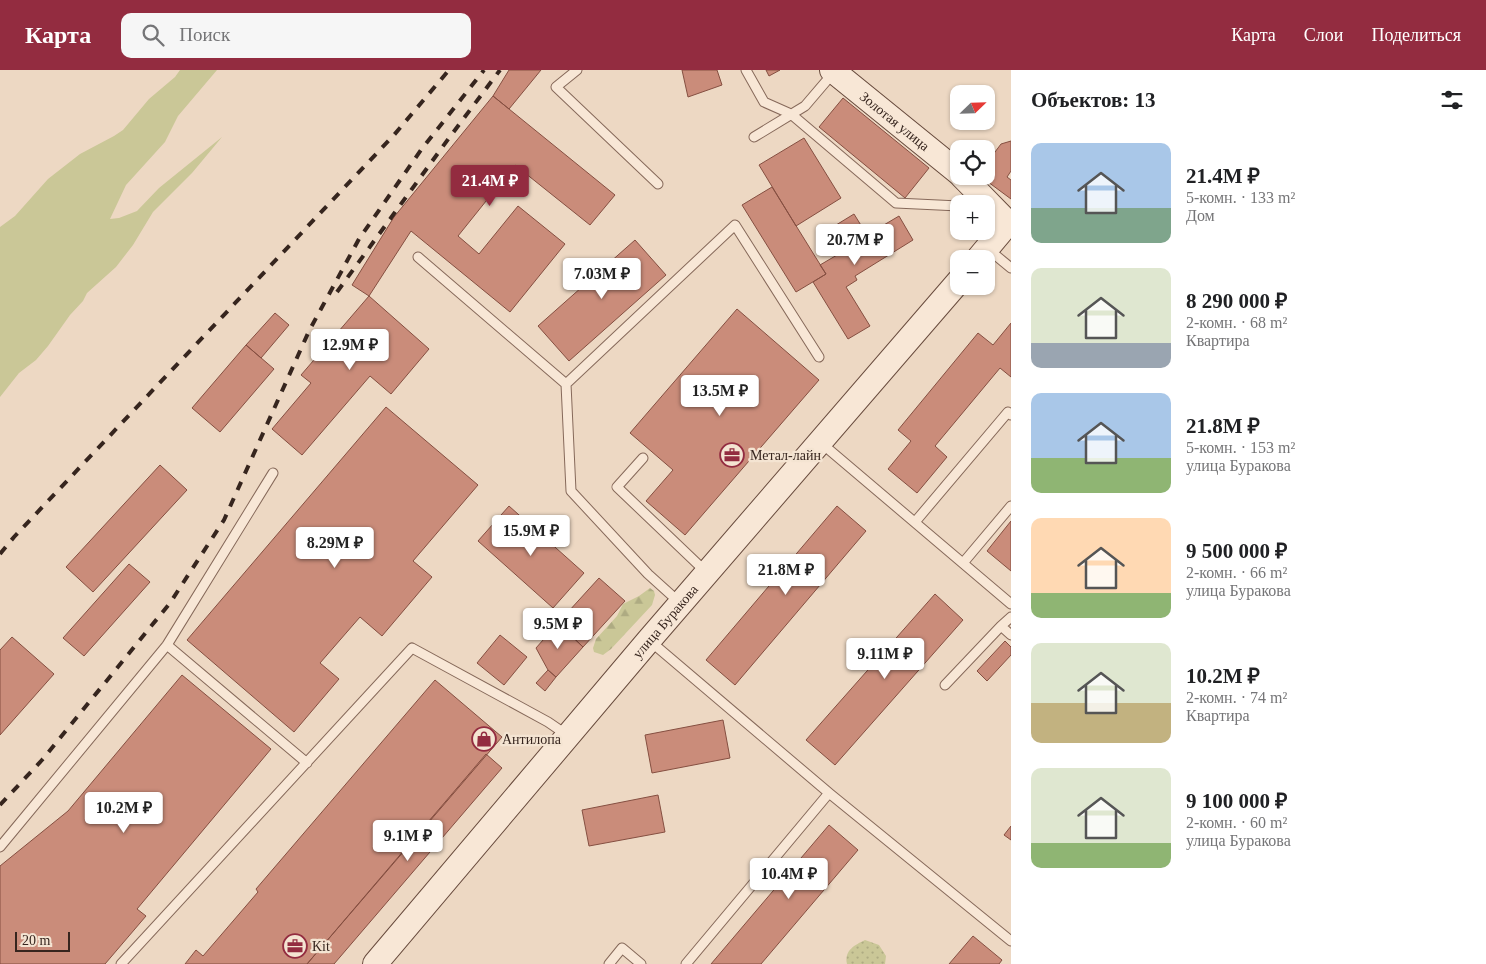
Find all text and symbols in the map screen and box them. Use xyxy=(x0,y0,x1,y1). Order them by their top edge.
search box xyxy=(121,13,471,58)
icon: search xyxy=(139,21,167,49)
text: Карта xyxy=(25,22,91,48)
text: Поиск xyxy=(179,24,230,45)
text: Карта xyxy=(1231,25,1276,45)
text: Слои xyxy=(1304,25,1343,45)
text: Поделиться xyxy=(1371,25,1461,45)
north arrow xyxy=(950,85,995,130)
map controls xyxy=(950,85,995,295)
icon: filters xyxy=(1438,86,1466,114)
text: Объектов: 13 xyxy=(1031,88,1156,112)
street label: Золотая улица xyxy=(857,89,933,154)
button: locate xyxy=(950,140,995,185)
icon: home xyxy=(1071,163,1131,223)
pin: 21.4M ₽ xyxy=(444,164,536,207)
text: 21.4M ₽ xyxy=(1186,164,1260,188)
text: 21.4M ₽ xyxy=(462,172,518,189)
text: 5-комн. · 133 m² xyxy=(1186,189,1295,206)
button: + xyxy=(950,195,995,240)
text: Дом xyxy=(1186,207,1215,224)
pin: 20.7M ₽ xyxy=(809,224,901,266)
text: 20.7M ₽ xyxy=(827,231,883,248)
button: − xyxy=(950,250,995,295)
pin: 7.03M ₽ xyxy=(556,258,648,300)
text: 7.03M ₽ xyxy=(574,265,630,282)
icon: home xyxy=(1071,288,1131,348)
text: 8 290 000 ₽ xyxy=(1186,289,1287,313)
text: 2-комн. · 68 m² xyxy=(1186,314,1287,331)
pin: 12.9M ₽ xyxy=(304,328,396,371)
text: Квартира xyxy=(1186,332,1250,349)
text: 12.9M ₽ xyxy=(322,336,378,353)
pin: 13.5M ₽ xyxy=(674,374,766,417)
text: 13.5M ₽ xyxy=(692,382,748,399)
icon: home xyxy=(1071,413,1131,473)
text: 21.8M ₽ xyxy=(1186,414,1260,438)
text: 5-комн. · 153 m² xyxy=(1186,439,1295,456)
office icon: Метал-лайн xyxy=(719,442,745,468)
place label: Метал-лайн xyxy=(750,448,821,463)
text: улица Буракова xyxy=(1186,457,1291,474)
pin: 15.9M ₽ xyxy=(485,514,577,557)
text: 15.9M ₽ xyxy=(503,522,559,539)
pin: 8.29M ₽ xyxy=(289,526,381,569)
text: 8.29M ₽ xyxy=(307,534,363,551)
icon: home xyxy=(1071,538,1131,598)
text: 9 500 000 ₽ xyxy=(1186,539,1287,563)
pin: 21.8M ₽ xyxy=(740,554,832,596)
text: 21.8M ₽ xyxy=(758,561,814,578)
text: 2-комн. · 66 m² xyxy=(1186,564,1287,581)
street label: улица Буракова xyxy=(630,581,701,661)
text: улица Буракова xyxy=(1186,582,1291,599)
pin: 9.5M ₽ xyxy=(517,608,599,650)
text: 9.5M ₽ xyxy=(534,615,582,632)
pin: 9.11M ₽ xyxy=(839,638,931,680)
text: 9.11M ₽ xyxy=(857,645,913,662)
icon: home xyxy=(1071,663,1131,723)
text: 10.2M ₽ xyxy=(1186,664,1260,688)
text: 2-комн. · 74 m² xyxy=(1186,689,1287,706)
text: Квартира xyxy=(1186,707,1250,724)
shop icon: Антилопа xyxy=(471,726,497,752)
place label: Антилопа xyxy=(502,732,562,747)
icon: home xyxy=(1071,788,1131,848)
text: 9 100 000 ₽ xyxy=(1186,789,1287,813)
pin: 10.2M ₽ xyxy=(78,792,170,834)
text: 10.2M ₽ xyxy=(96,799,152,816)
text: 2-комн. · 60 m² xyxy=(1186,814,1287,831)
pin: 9.1M ₽ xyxy=(367,820,449,862)
text: 9.1M ₽ xyxy=(384,827,432,844)
text: улица Буракова xyxy=(1186,832,1291,849)
pin: 10.4M ₽ xyxy=(743,858,835,900)
text: 10.4M ₽ xyxy=(761,865,817,882)
scale bar xyxy=(15,929,70,952)
text: 20 m xyxy=(22,933,50,948)
office icon: Kit xyxy=(282,933,308,959)
place label: Kit xyxy=(312,939,330,954)

